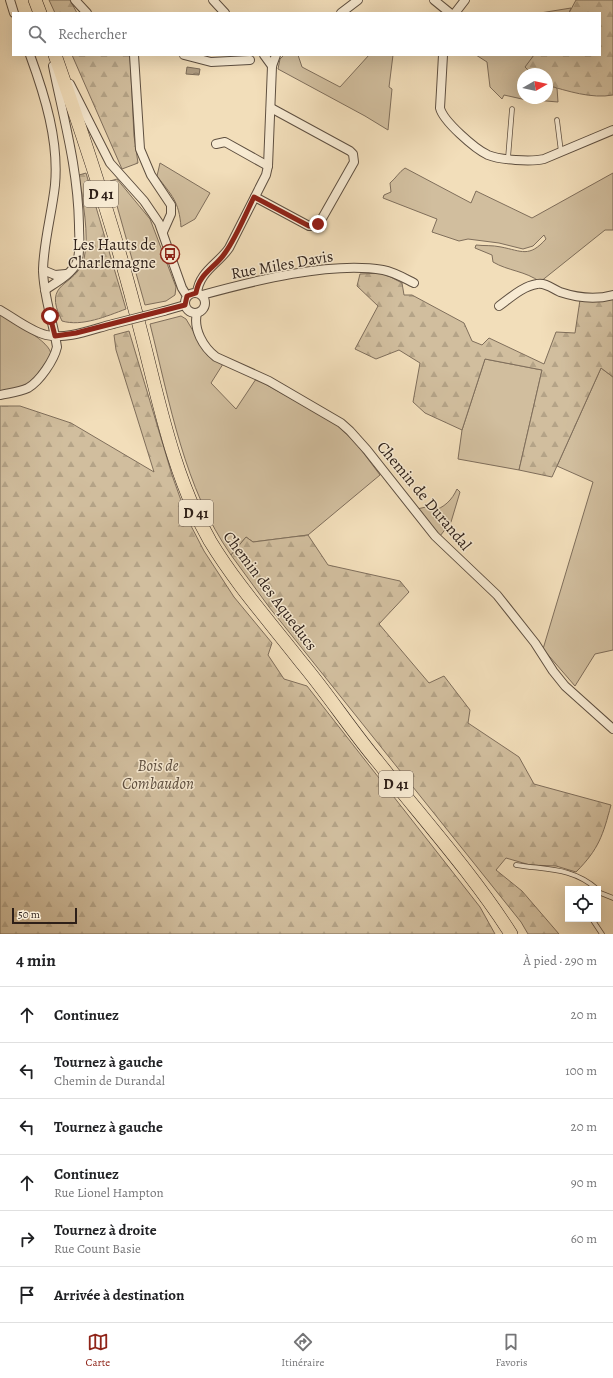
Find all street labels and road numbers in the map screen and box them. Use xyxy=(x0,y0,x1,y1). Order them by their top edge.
road number: D 41 xyxy=(84,181,118,207)
street label: Rue Miles Davis xyxy=(229,245,335,285)
street label: Chemin de Durandal xyxy=(372,437,476,555)
road number: D 41 xyxy=(179,500,213,526)
street label: Chemin des Aqueducs xyxy=(218,527,322,655)
road number: D 41 xyxy=(379,771,413,797)

